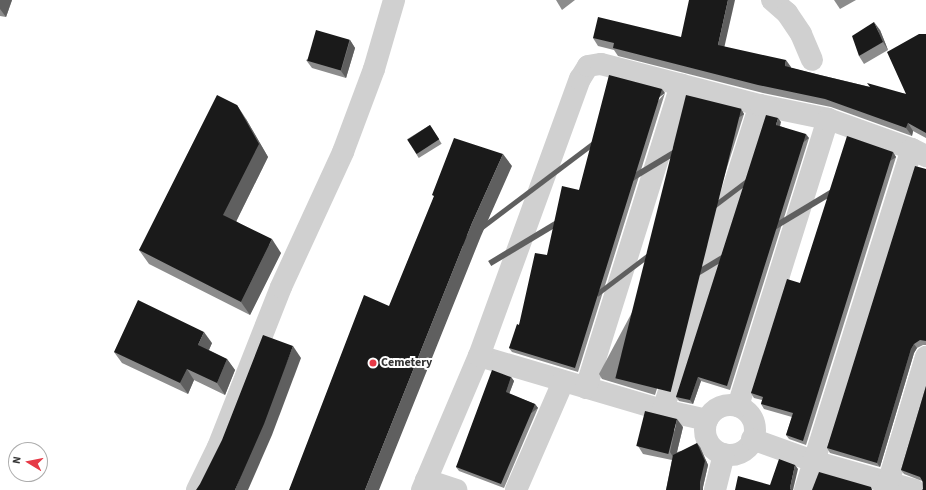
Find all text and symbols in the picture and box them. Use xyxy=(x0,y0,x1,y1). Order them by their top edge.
place label: Cemetery xyxy=(381,356,432,370)
marker: Cemetery xyxy=(368,358,378,368)
north arrow xyxy=(8,442,48,482)
text: N xyxy=(9,455,25,465)

